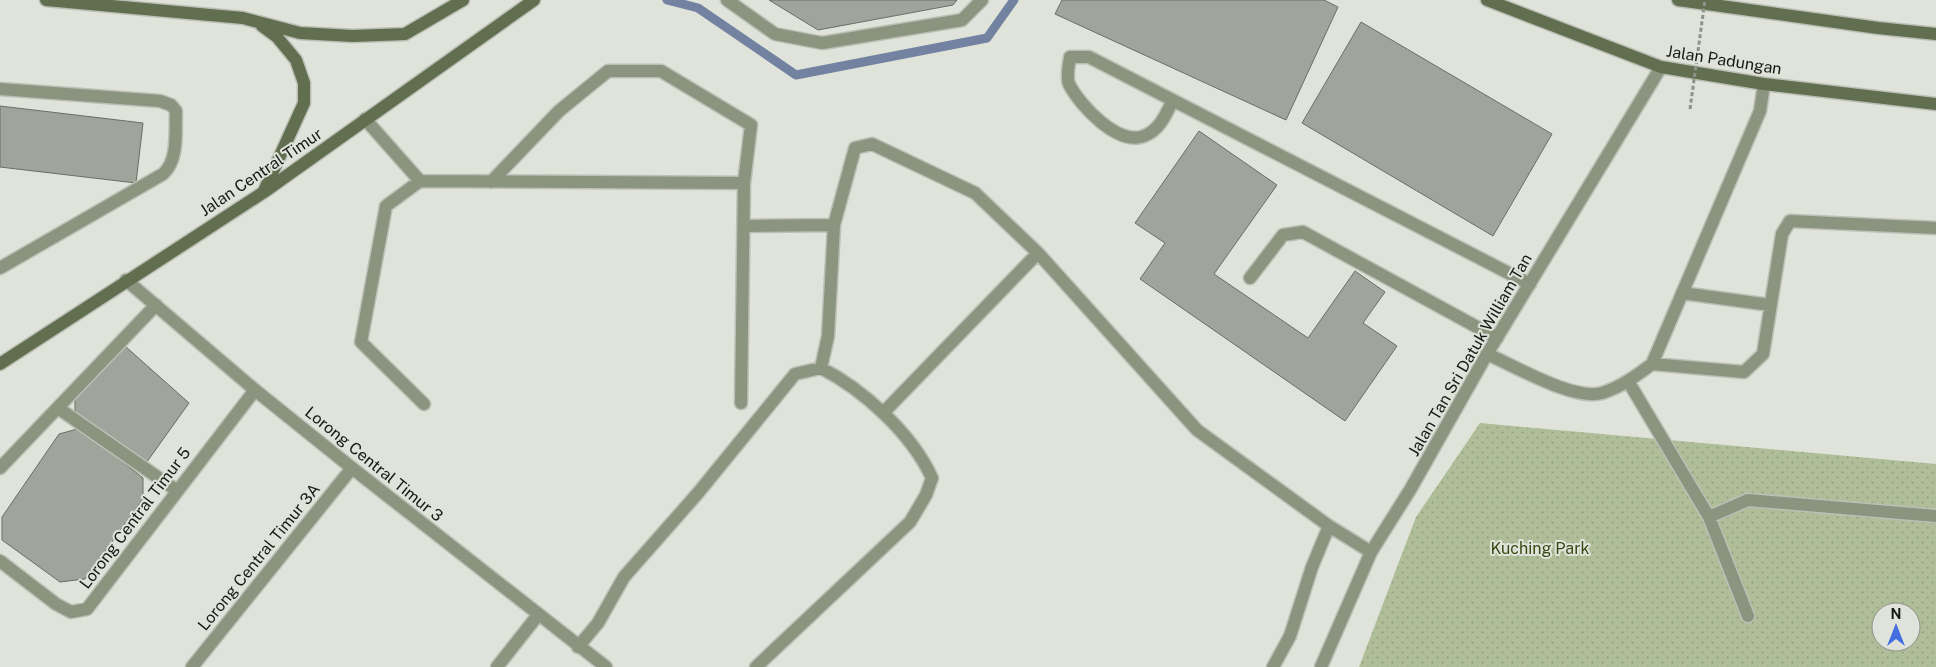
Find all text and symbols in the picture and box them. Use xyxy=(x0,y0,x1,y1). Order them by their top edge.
street label: Jalan Padungan xyxy=(1665,41,1783,79)
street label: Jalan Central Timur xyxy=(196,124,326,220)
street label: Jalan Tan Sri Datuk William Tan xyxy=(1404,250,1536,460)
street label: Lorong Central Timur 3 xyxy=(301,403,447,525)
street label: Lorong Central Timur 5 xyxy=(76,444,194,592)
street label: Lorong Central Timur 3A xyxy=(194,480,324,634)
park label: Kuching Park xyxy=(1491,539,1589,558)
north arrow xyxy=(1871,602,1921,652)
text: N xyxy=(1891,606,1901,622)

